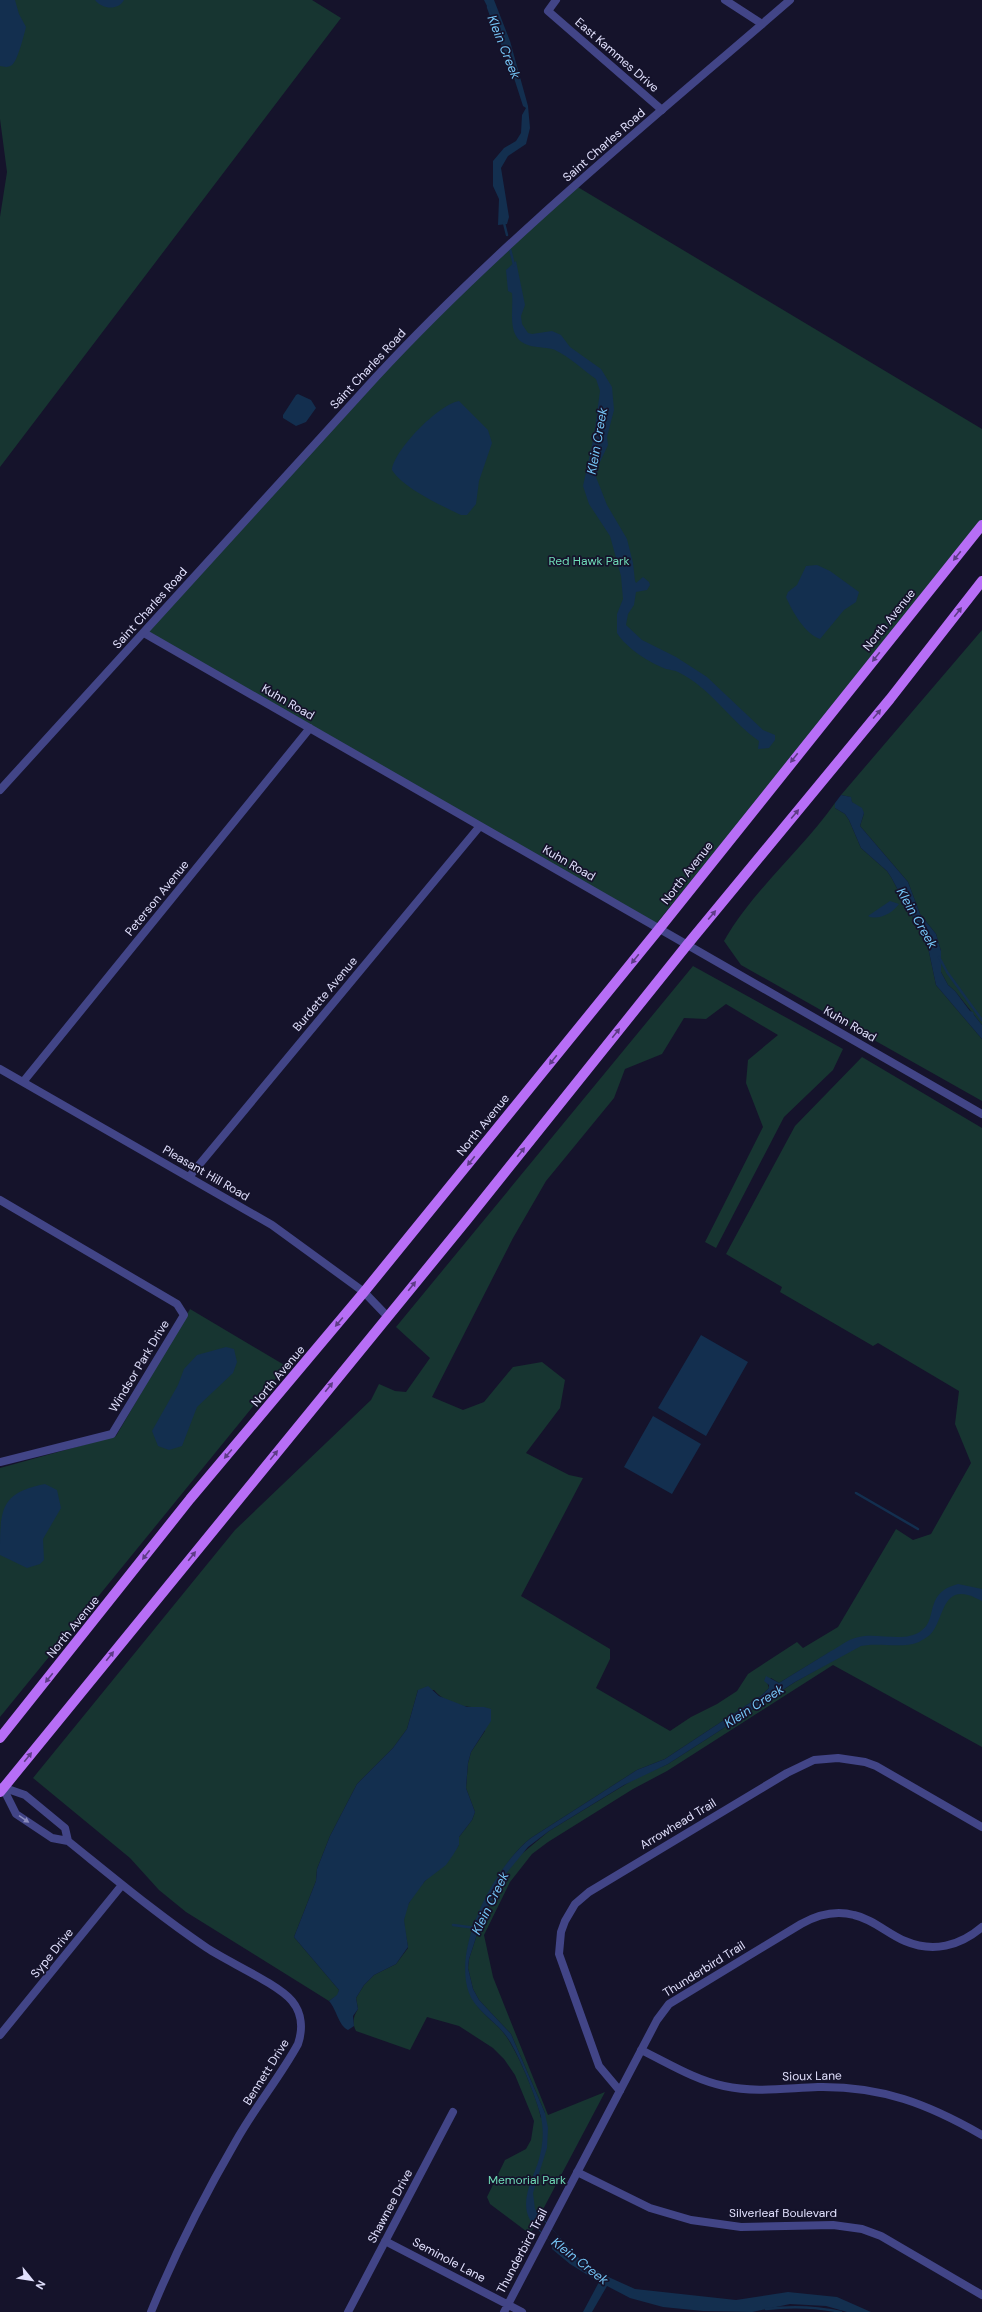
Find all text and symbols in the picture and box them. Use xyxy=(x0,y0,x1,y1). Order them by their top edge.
water label: Klein Creek xyxy=(483,12,525,82)
street label: East Kammes Drive xyxy=(572,14,662,96)
street label: Saint Charles Road xyxy=(559,105,649,185)
street label: Saint Charles Road xyxy=(327,325,409,413)
water label: Klein Creek xyxy=(583,406,611,476)
one-way arrow xyxy=(953,550,962,561)
park label: Red Hawk Park xyxy=(549,553,629,569)
street label: Saint Charles Road xyxy=(109,564,191,652)
street label: North Avenue xyxy=(859,586,919,654)
one-way arrow xyxy=(953,607,961,617)
one-way arrow xyxy=(871,651,880,662)
street label: Kuhn Road xyxy=(259,680,317,724)
one-way arrow xyxy=(873,709,882,720)
one-way arrow xyxy=(790,753,799,764)
one-way arrow xyxy=(790,809,799,820)
street label: North Avenue xyxy=(657,838,717,908)
street label: Kuhn Road xyxy=(540,841,598,885)
street label: Peterson Avenue xyxy=(122,857,193,939)
water label: Klein Creek xyxy=(893,884,941,952)
one-way arrow xyxy=(707,909,716,920)
street label: Burdette Avenue xyxy=(289,953,361,1035)
one-way arrow xyxy=(630,954,639,965)
street label: Kuhn Road xyxy=(821,1002,879,1046)
one-way arrow xyxy=(612,1027,621,1038)
one-way arrow xyxy=(548,1055,557,1066)
street label: North Avenue xyxy=(453,1091,513,1159)
street label: Pleasant Hill Road xyxy=(160,1142,252,1204)
one-way arrow xyxy=(516,1147,525,1158)
one-way arrow xyxy=(466,1155,475,1166)
one-way arrow xyxy=(408,1281,417,1291)
street label: Windsor Park Drive xyxy=(105,1317,173,1415)
one-way arrow xyxy=(335,1317,343,1328)
street label: North Avenue xyxy=(248,1342,308,1410)
one-way arrow xyxy=(325,1382,333,1393)
one-way arrow xyxy=(224,1449,233,1460)
one-way arrow xyxy=(270,1449,279,1460)
one-way arrow xyxy=(142,1550,151,1561)
one-way arrow xyxy=(188,1550,197,1561)
street label: North Avenue xyxy=(43,1593,103,1661)
one-way arrow xyxy=(106,1651,114,1662)
one-way arrow xyxy=(44,1673,53,1684)
water label: Klein Creek xyxy=(721,1680,787,1732)
one-way arrow xyxy=(24,1752,32,1763)
street label: Arrowhead Trail xyxy=(637,1795,719,1853)
one-way arrow xyxy=(19,1815,30,1823)
water label: Klein Creek xyxy=(468,1869,513,1937)
street label: Sype Drive xyxy=(27,1925,77,1981)
street label: Thunderbird Trail xyxy=(660,1937,748,2001)
street label: Bennett Drive xyxy=(239,2036,293,2108)
street label: Sioux Lane xyxy=(782,2067,842,2085)
street label: Shawnee Drive xyxy=(364,2166,416,2246)
park label: Memorial Park xyxy=(488,2172,566,2188)
street label: Silverleaf Boulevard xyxy=(729,2205,837,2221)
street label: Thunderbird Trail xyxy=(493,2206,551,2296)
water label: Klein Creek xyxy=(548,2233,612,2289)
street label: Seminole Lane xyxy=(410,2234,488,2286)
north arrow xyxy=(12,2260,52,2300)
text: N xyxy=(33,2278,49,2292)

